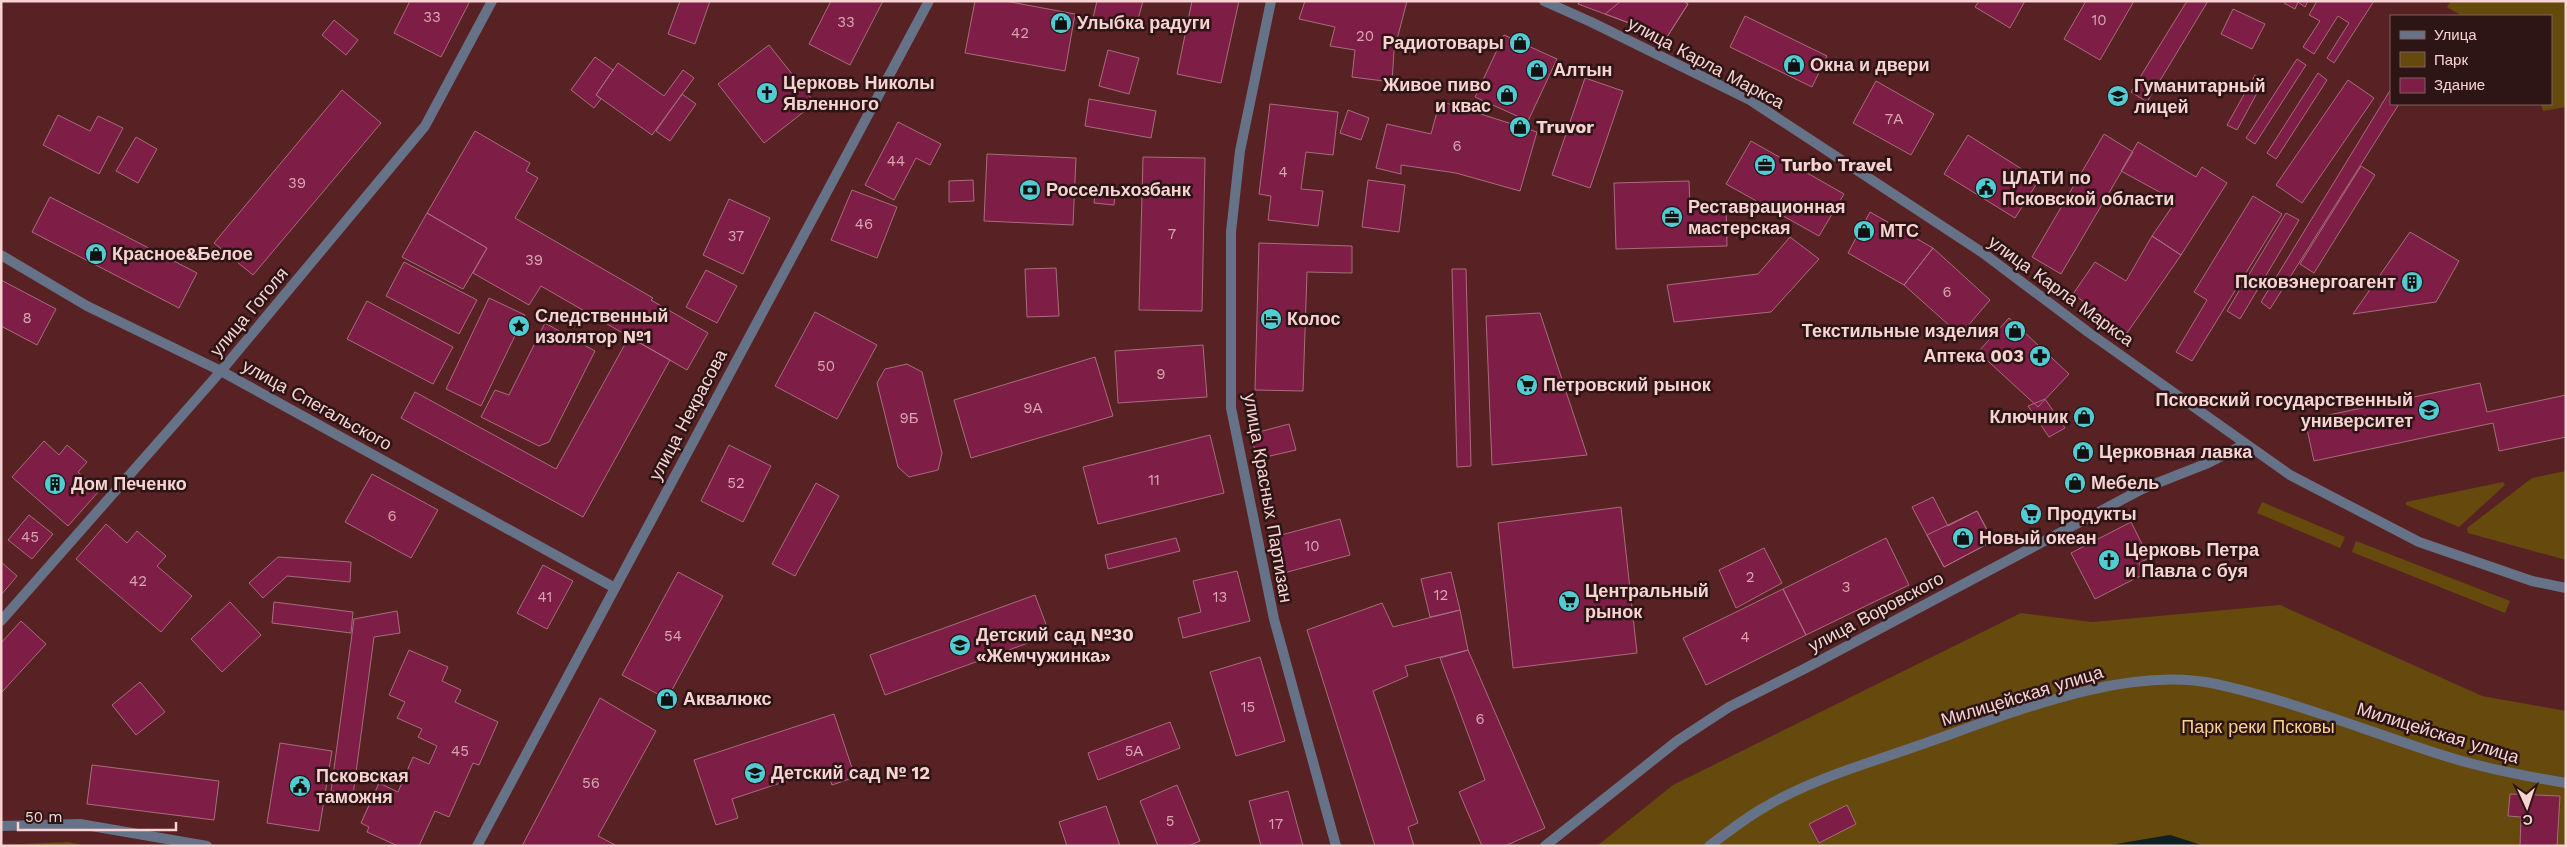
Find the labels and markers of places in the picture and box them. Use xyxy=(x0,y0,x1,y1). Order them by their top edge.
shop icon: Улыбка радуги xyxy=(1049,11,1073,35)
place label: Улыбка радуги xyxy=(1077,12,1210,33)
shop icon: Радиотовары xyxy=(1508,31,1532,55)
place label: Радиотовары xyxy=(1382,32,1504,53)
shop icon: Окна и двери xyxy=(1782,53,1806,77)
place label: Окна и двери xyxy=(1810,54,1930,75)
shop icon: Алтын xyxy=(1525,58,1549,82)
place label: Алтын xyxy=(1553,59,1613,80)
place label: Церковь Николы Явленного xyxy=(783,72,935,114)
place label: Живое пиво и квас xyxy=(1382,74,1491,116)
place label: Гуманитарный лицей xyxy=(2134,75,2265,117)
church icon: Церковь Николы Явленного xyxy=(755,81,779,105)
shop icon: Живое пиво и квас xyxy=(1495,83,1519,107)
school or university icon: Гуманитарный лицей xyxy=(2106,84,2130,108)
shop icon: Truvor xyxy=(1508,115,1532,139)
place label: Truvor xyxy=(1536,116,1594,137)
office icon: Turbo Travel xyxy=(1753,153,1777,177)
place label: Turbo Travel xyxy=(1781,154,1892,175)
place label: ЦЛАТИ по Псковской области xyxy=(2002,167,2174,209)
public building icon: ЦЛАТИ по Псковской области xyxy=(1974,176,1998,200)
bank icon: Россельхозбанк xyxy=(1018,178,1042,202)
place label: Россельхозбанк xyxy=(1046,179,1192,200)
place label: Реставрационная мастерская xyxy=(1688,196,1846,238)
office icon: Реставрационная мастерская xyxy=(1660,205,1684,229)
shop icon: МТС xyxy=(1852,219,1876,243)
place label: МТС xyxy=(1880,220,1919,241)
shop icon: Красное&Белое xyxy=(84,242,108,266)
place label: Красное&Белое xyxy=(112,243,253,264)
building icon: Псковэнергоагент xyxy=(2400,270,2424,294)
place label: Псковэнергоагент xyxy=(2235,271,2396,292)
place label: Следственный изолятор №1 xyxy=(535,305,668,347)
hotel icon: Колос xyxy=(1259,307,1283,331)
place label: Колос xyxy=(1287,308,1341,329)
place icon: Следственный изолятор №1 xyxy=(507,314,531,338)
shop icon: Текстильные изделия xyxy=(2003,319,2027,343)
place label: Текстильные изделия xyxy=(1802,320,1999,341)
pharmacy icon: Аптека 003 xyxy=(2028,344,2052,368)
place label: Аптека 003 xyxy=(1923,345,2024,366)
supermarket icon: Петровский рынок xyxy=(1515,373,1539,397)
place label: Петровский рынок xyxy=(1543,374,1712,395)
place label: Псковский государственный университет xyxy=(2156,389,2413,431)
school or university icon: Псковский государственный университет xyxy=(2417,398,2441,422)
shop icon: Ключник xyxy=(2072,405,2096,429)
place label: Ключник xyxy=(1989,406,2069,427)
shop icon: Церковная лавка xyxy=(2071,440,2095,464)
place label: Церковная лавка xyxy=(2099,441,2253,462)
shop icon: Мебель xyxy=(2063,471,2087,495)
building icon: Дом Печенко xyxy=(43,472,67,496)
place label: Мебель xyxy=(2091,472,2159,493)
place label: Дом Печенко xyxy=(71,473,187,494)
supermarket icon: Продукты xyxy=(2019,502,2043,526)
place label: Продукты xyxy=(2047,503,2137,524)
shop icon: Новый океан xyxy=(1951,526,1975,550)
place label: Новый океан xyxy=(1979,527,2097,548)
place label: Церковь Петра и Павла с буя xyxy=(2125,539,2260,581)
church icon: Церковь Петра и Павла с буя xyxy=(2097,548,2121,572)
place label: Центральный рынок xyxy=(1585,580,1709,622)
supermarket icon: Центральный рынок xyxy=(1557,589,1581,613)
place label: Детский сад №30 «Жемчужинка» xyxy=(976,624,1134,666)
school or university icon: Детский сад №30 «Жемчужинка» xyxy=(948,633,972,657)
shop icon: Аквалюкс xyxy=(655,687,679,711)
place label: Аквалюкс xyxy=(683,688,771,709)
school or university icon: Детский сад № 12 xyxy=(743,761,767,785)
place label: Детский сад № 12 xyxy=(771,762,930,783)
place label: Псковская таможня xyxy=(316,765,409,807)
public building icon: Псковская таможня xyxy=(288,774,312,798)

